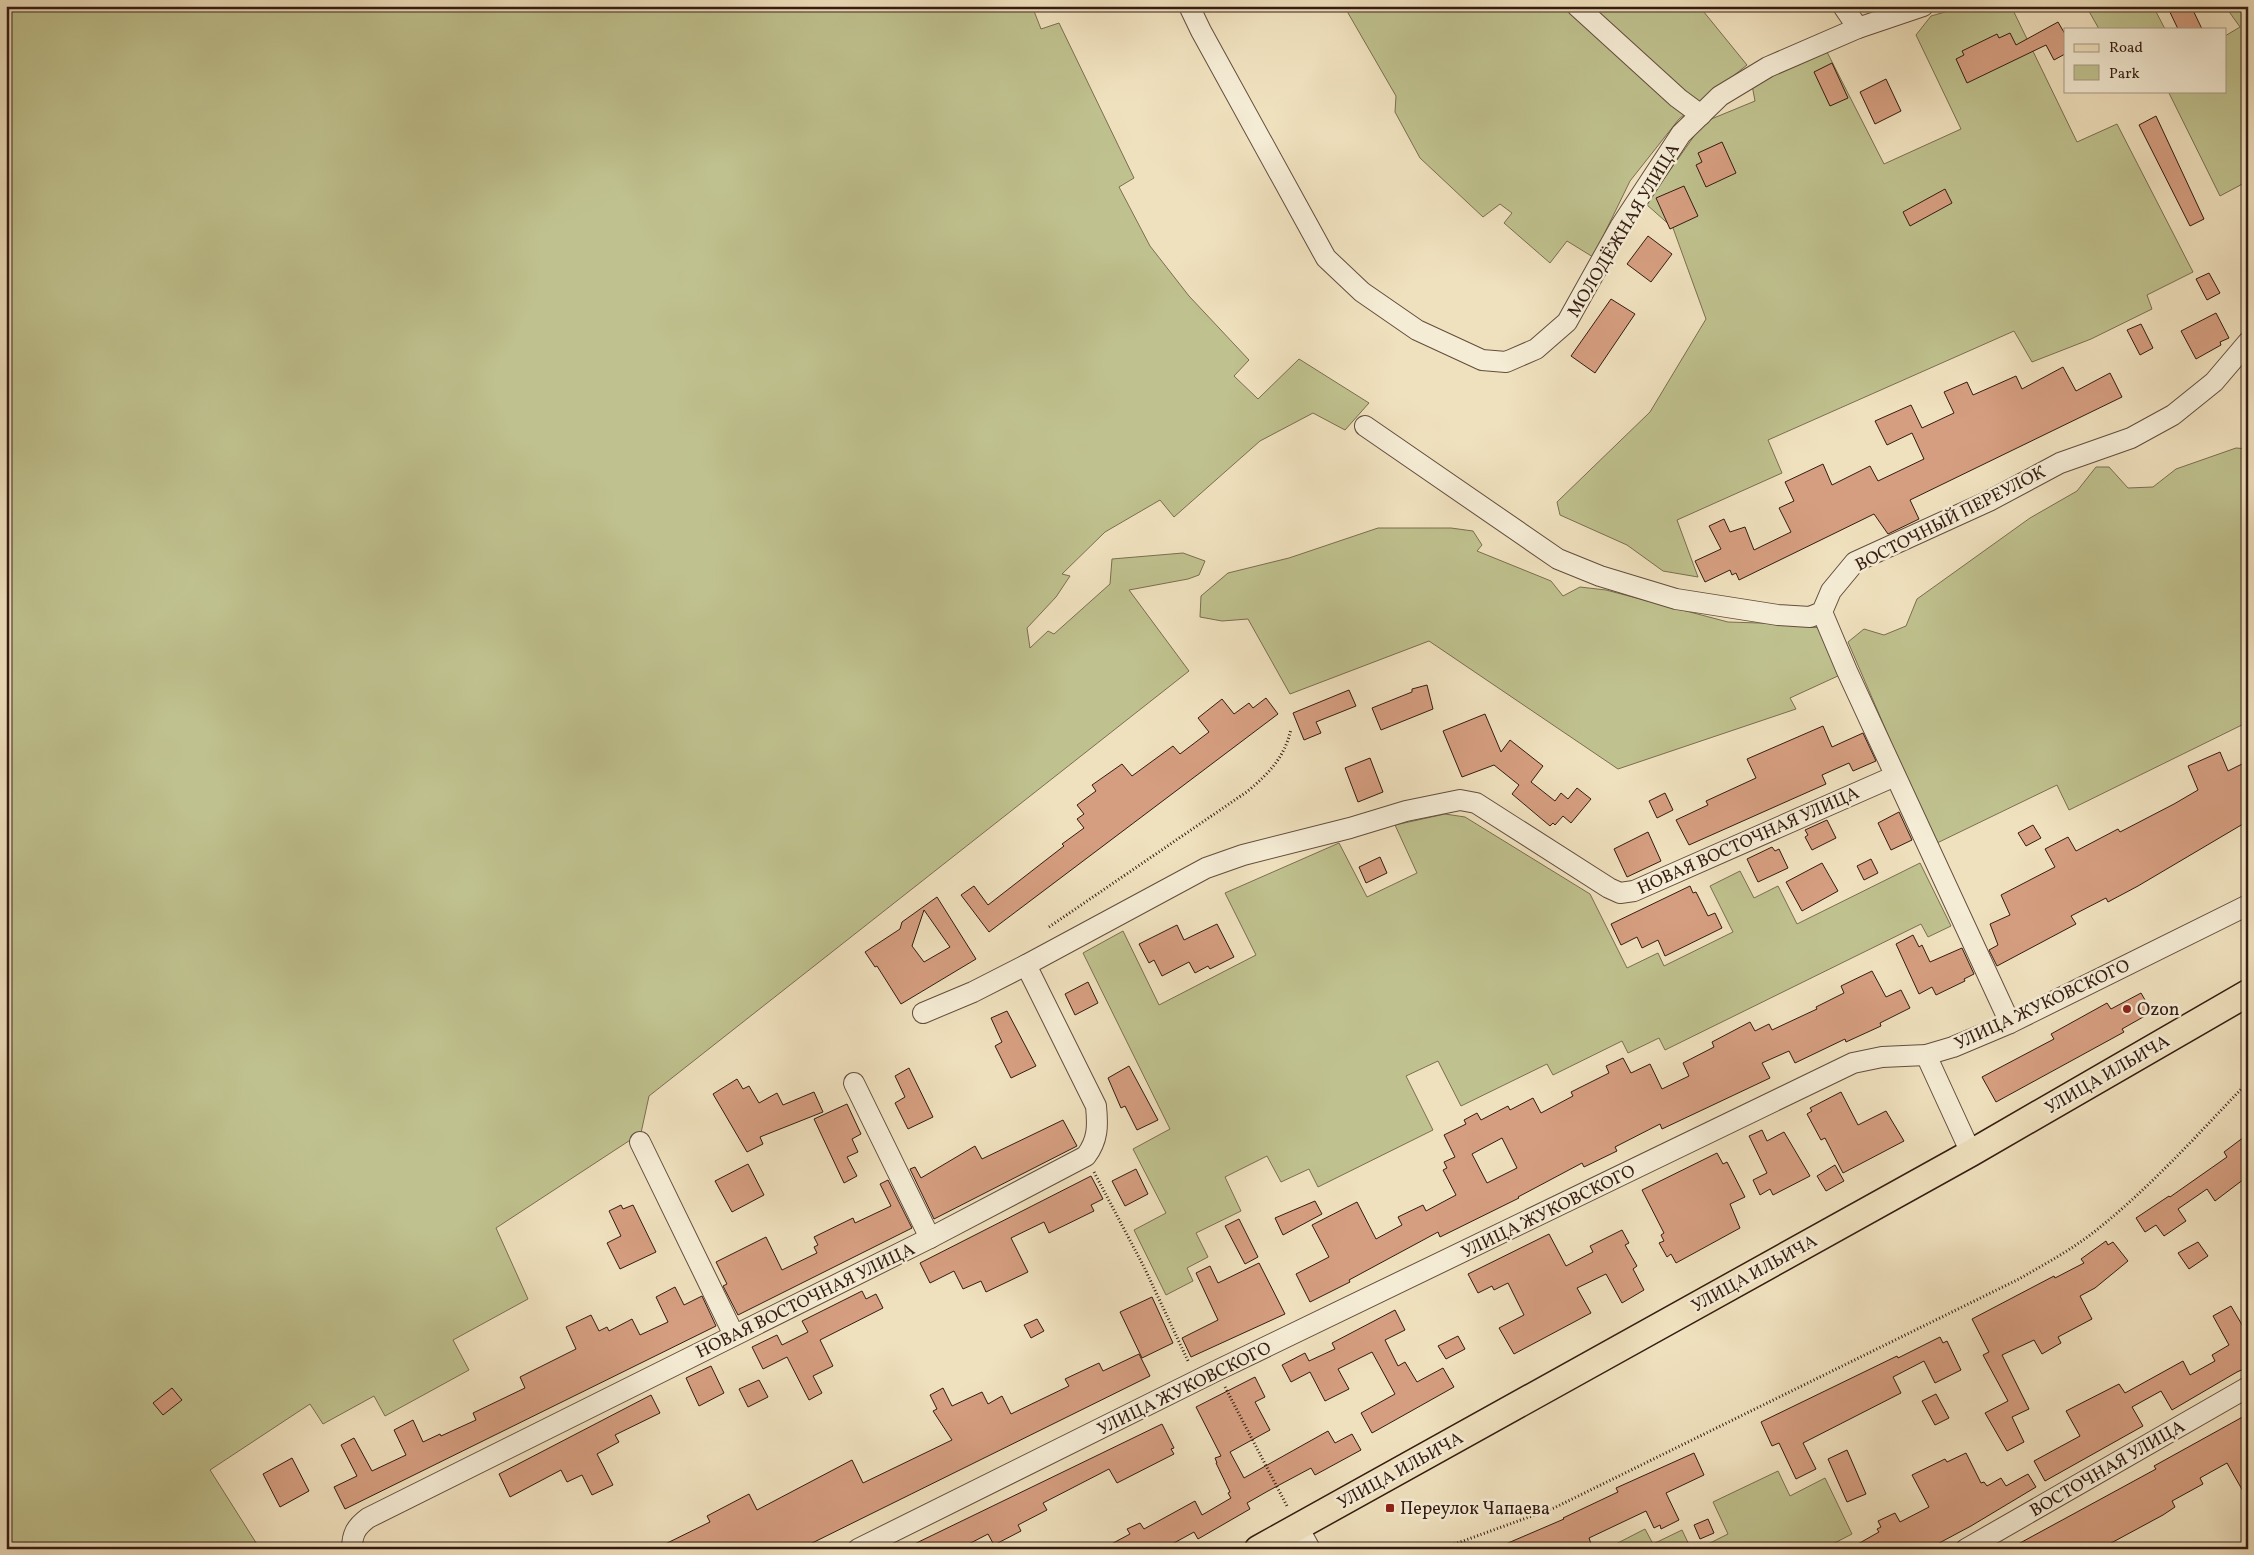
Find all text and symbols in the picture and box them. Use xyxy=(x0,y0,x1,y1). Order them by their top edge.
legend xyxy=(2064,28,2226,92)
text: Road xyxy=(2109,38,2143,59)
text: Park xyxy=(2109,64,2140,85)
street label: МОЛОДЁЖНАЯ УЛИЦА xyxy=(1562,139,1687,323)
street label: ВОСТОЧНЫЙ ПЕРЕУЛОК xyxy=(1851,460,2050,578)
street label: НОВАЯ ВОСТОЧНАЯ УЛИЦА xyxy=(1634,781,1864,902)
street label: УЛИЦА ЖУКОВСКОГО xyxy=(1951,954,2134,1057)
place label: Ozon xyxy=(2137,998,2180,1023)
marker: Ozon xyxy=(2121,1003,2133,1015)
street label: УЛИЦА ИЛЬИЧА xyxy=(2041,1029,2175,1121)
street label: УЛИЦА ЖУКОВСКОГО xyxy=(1457,1159,1640,1265)
street label: УЛИЦА ИЛЬИЧА xyxy=(1687,1229,1822,1319)
street label: НОВАЯ ВОСТОЧНАЯ УЛИЦА xyxy=(692,1237,920,1365)
street label: УЛИЦА ЖУКОВСКОГО xyxy=(1093,1336,1276,1442)
street label: ВОСТОЧНАЯ УЛИЦА xyxy=(2025,1414,2190,1524)
street label: УЛИЦА ИЛЬИЧА xyxy=(1333,1426,1468,1516)
place label: Переулок Чапаева xyxy=(1400,1497,1550,1522)
marker: Переулок Чапаева xyxy=(1384,1502,1396,1514)

